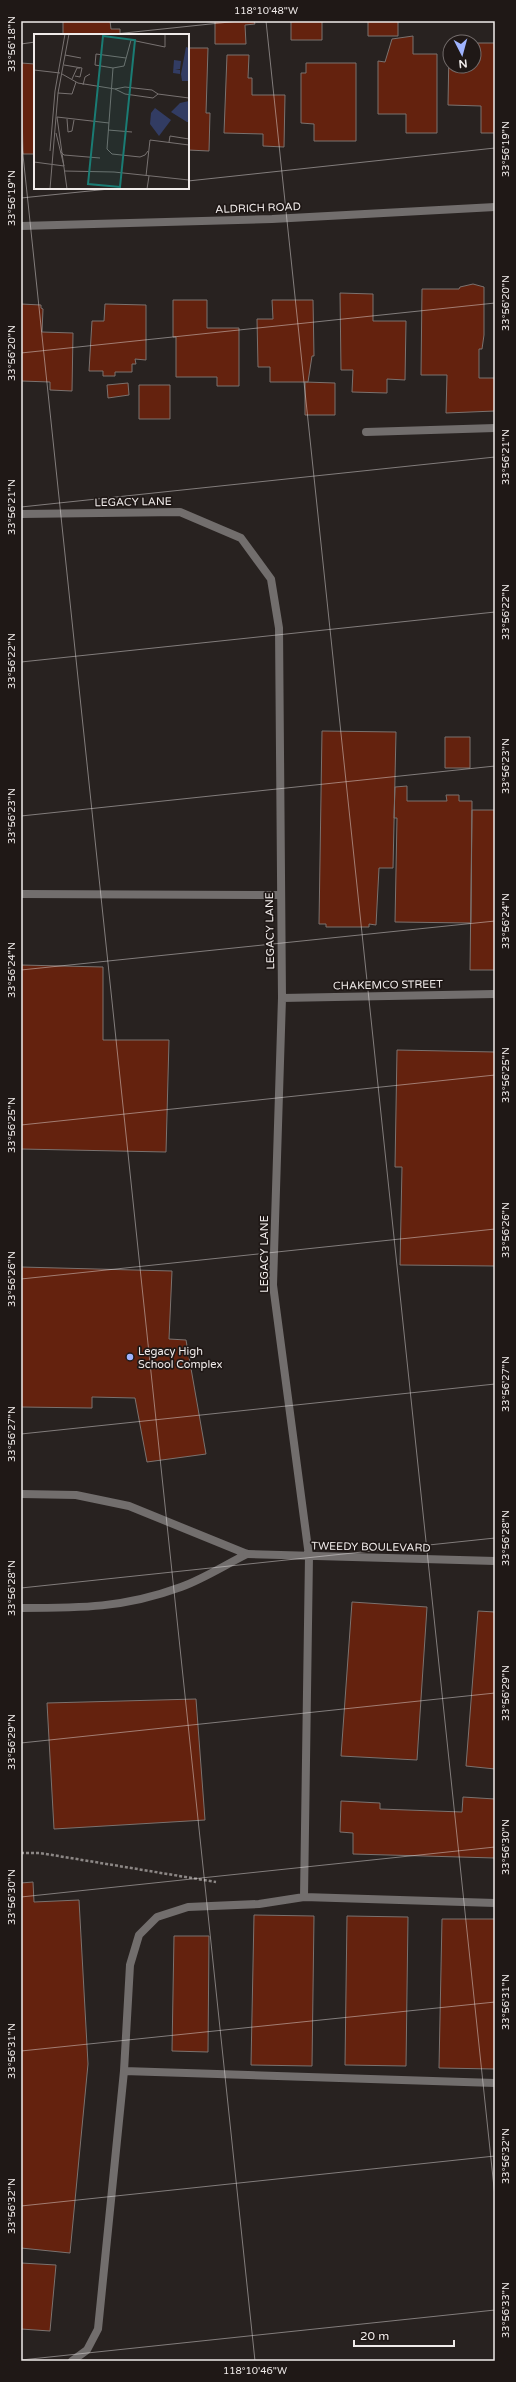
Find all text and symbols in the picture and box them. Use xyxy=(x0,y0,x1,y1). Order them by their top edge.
text: 118°10'48"W xyxy=(234,5,298,17)
text: 33°56'18"N xyxy=(6,16,18,72)
inset map xyxy=(34,34,189,189)
north arrow xyxy=(442,34,482,74)
text: N xyxy=(458,57,468,70)
text: 33°56'19"N xyxy=(500,121,512,177)
text: 33°56'19"N xyxy=(6,170,18,226)
street label: ALDRICH ROAD xyxy=(215,200,301,216)
text: 33°56'20"N xyxy=(500,275,512,331)
text: 33°56'20"N xyxy=(6,325,18,381)
text: 33°56'21"N xyxy=(500,429,512,485)
text: 33°56'21"N xyxy=(6,479,18,535)
street label: LEGACY LANE xyxy=(94,495,172,509)
text: 33°56'22"N xyxy=(500,584,512,640)
text: 33°56'22"N xyxy=(6,633,18,689)
text: 33°56'23"N xyxy=(500,738,512,794)
text: 33°56'23"N xyxy=(6,788,18,844)
street label: LEGACY LANE xyxy=(263,892,277,970)
text: 33°56'24"N xyxy=(500,893,512,949)
text: 33°56'24"N xyxy=(6,942,18,998)
street label: CHAKEMCO STREET xyxy=(333,978,443,992)
text: 33°56'25"N xyxy=(500,1047,512,1103)
text: 33°56'25"N xyxy=(6,1097,18,1153)
text: 33°56'26"N xyxy=(500,1202,512,1258)
street label: LEGACY LANE xyxy=(258,1215,271,1293)
text: 33°56'26"N xyxy=(6,1251,18,1307)
place label: Legacy High School Complex xyxy=(138,1345,222,1371)
marker: Legacy High School Complex xyxy=(125,1352,135,1362)
text: 33°56'27"N xyxy=(500,1356,512,1412)
text: 33°56'27"N xyxy=(6,1406,18,1462)
text: 33°56'28"N xyxy=(500,1510,512,1566)
street label: TWEEDY BOULEVARD xyxy=(311,1539,431,1555)
text: 33°56'28"N xyxy=(6,1560,18,1616)
text: 33°56'29"N xyxy=(500,1665,512,1721)
text: 33°56'29"N xyxy=(6,1714,18,1770)
text: 33°56'30"N xyxy=(500,1819,512,1875)
text: 33°56'30"N xyxy=(6,1869,18,1925)
text: 33°56'31"N xyxy=(500,1974,512,2030)
text: 33°56'31"N xyxy=(6,2023,18,2079)
text: 33°56'32"N xyxy=(500,2128,512,2184)
text: 33°56'32"N xyxy=(6,2178,18,2234)
text: 33°56'33"N xyxy=(500,2282,512,2338)
scale bar xyxy=(354,2322,454,2348)
text: 20 m xyxy=(360,2329,389,2343)
text: 118°10'46"W xyxy=(223,2365,287,2377)

